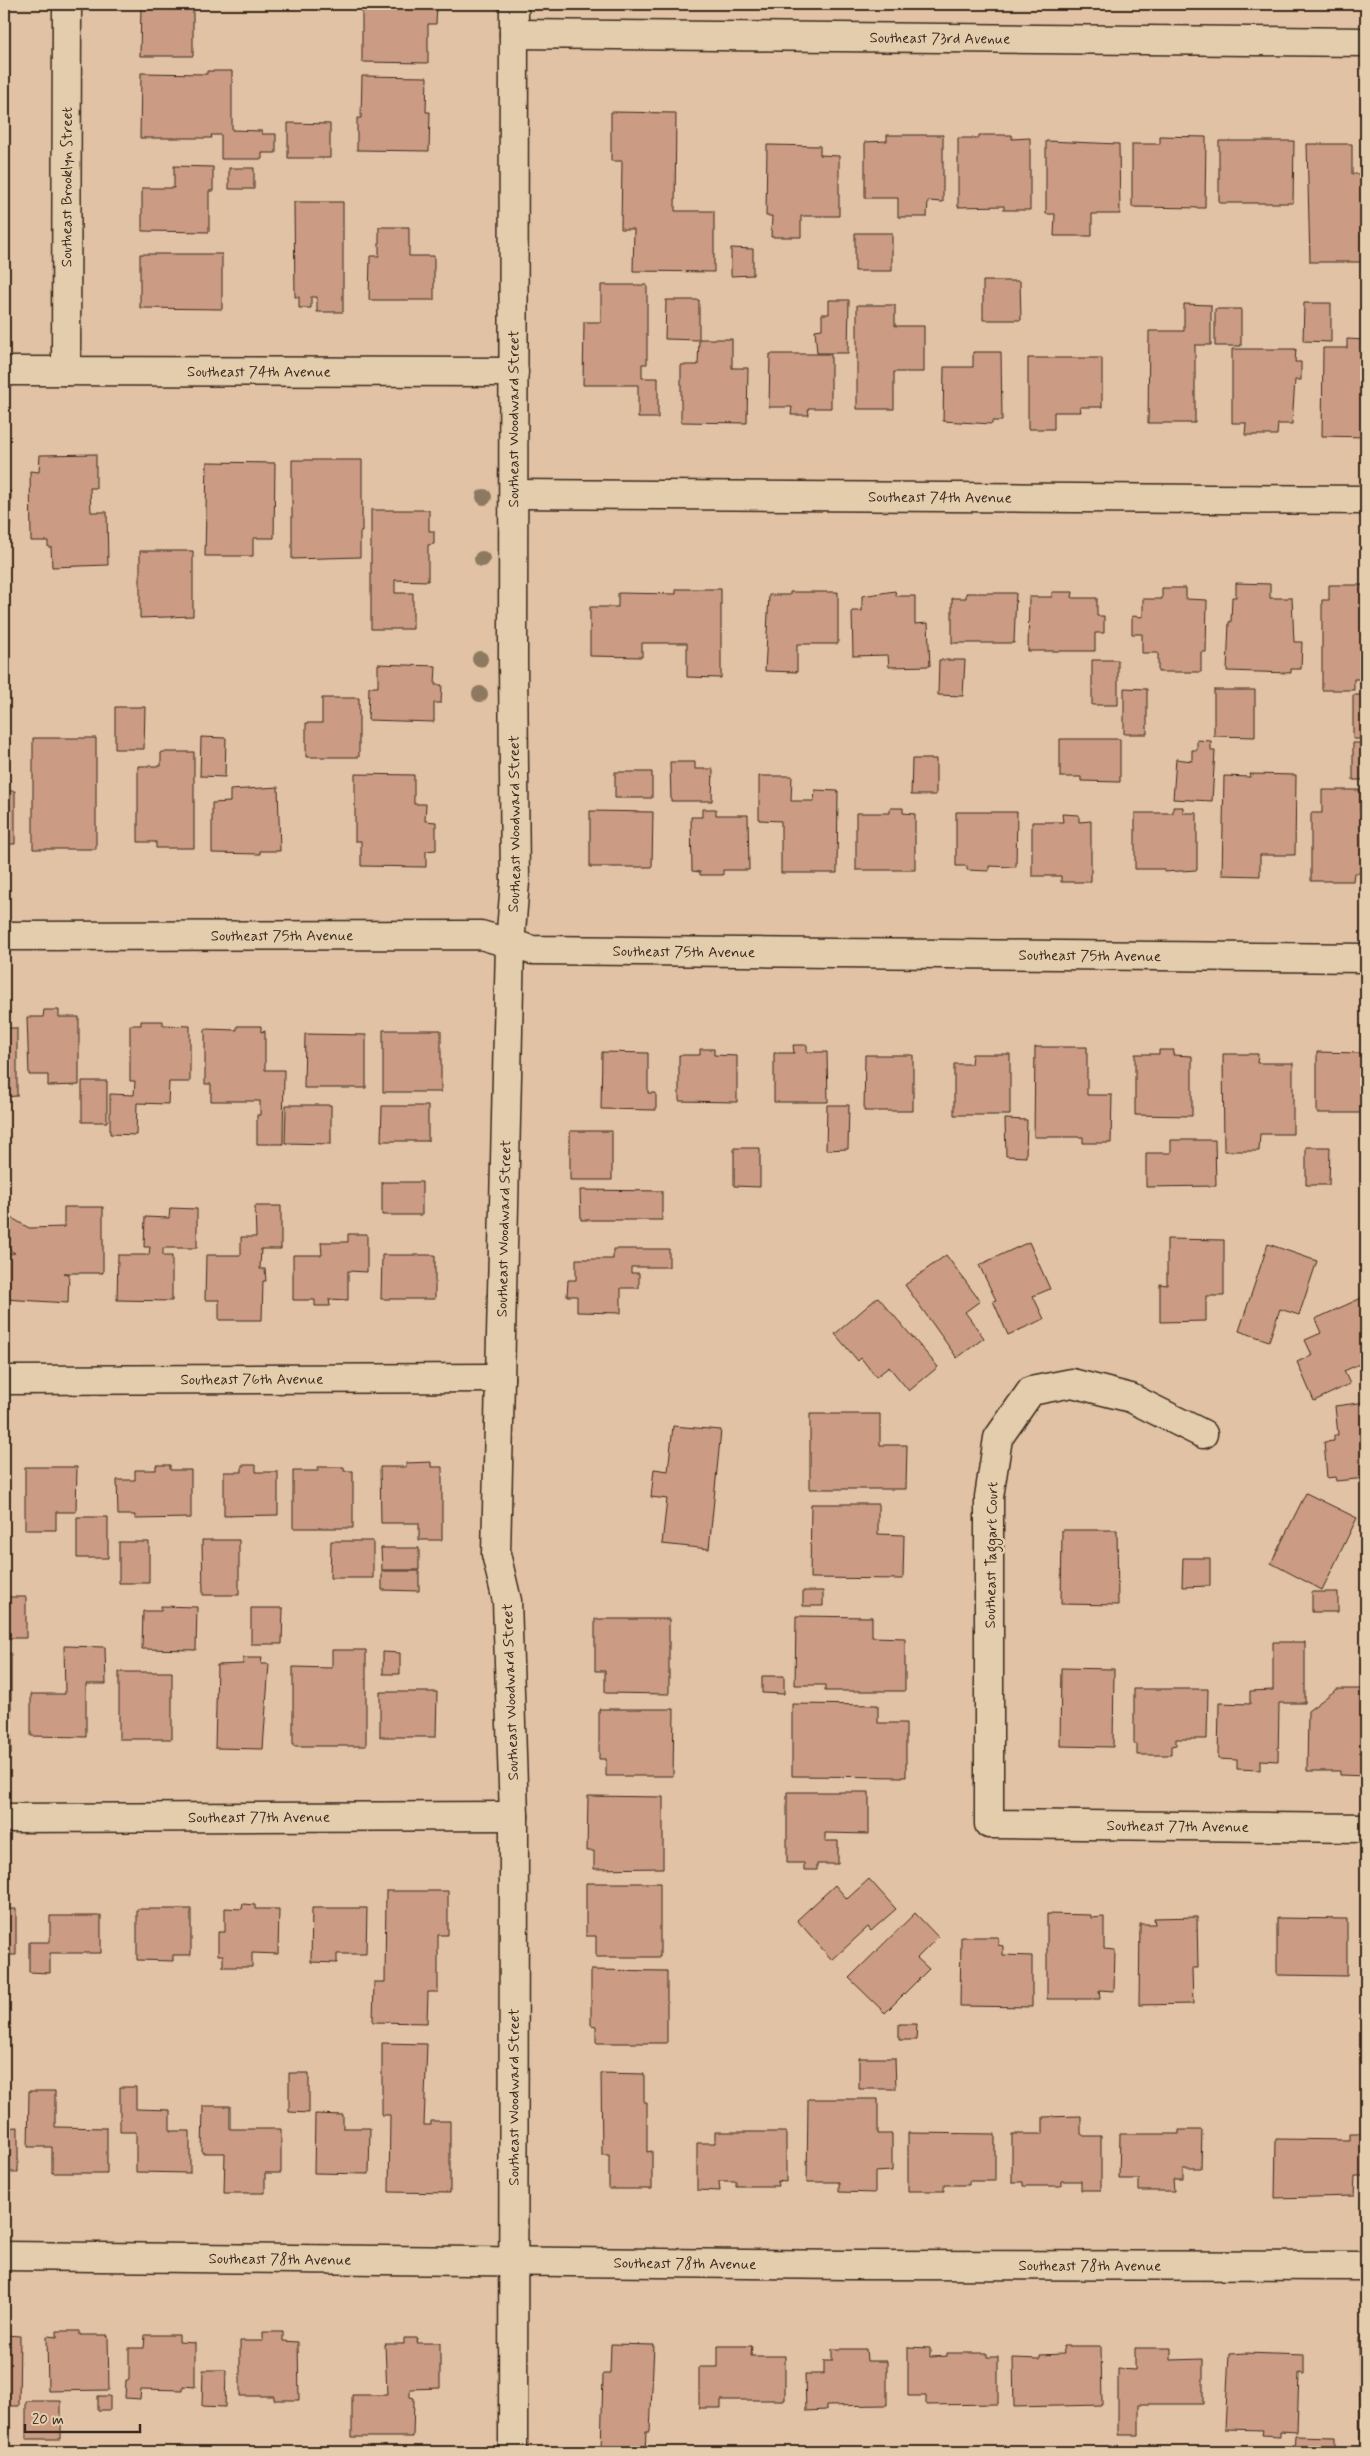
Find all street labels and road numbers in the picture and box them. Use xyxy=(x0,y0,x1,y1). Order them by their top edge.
street label: Southeast 73rd Avenue xyxy=(869,28,1011,50)
street label: Southeast Brooklyn Street xyxy=(57,106,78,267)
street label: Southeast Woodward Street xyxy=(504,330,525,507)
street label: Southeast 74th Avenue xyxy=(187,362,331,383)
street label: Southeast 74th Avenue xyxy=(868,487,1012,509)
street label: Southeast Woodward Street xyxy=(504,735,526,913)
street label: Southeast 75th Avenue xyxy=(211,926,353,947)
street label: Southeast 75th Avenue xyxy=(612,942,755,963)
street label: Southeast 75th Avenue xyxy=(1018,946,1161,967)
street label: Southeast Woodward Street xyxy=(492,1140,517,1317)
street label: Southeast 76th Avenue xyxy=(180,1370,324,1390)
street label: Southeast Taggart Court xyxy=(981,1481,1004,1629)
street label: Southeast Woodward Street xyxy=(498,1603,524,1781)
street label: Southeast 77th Avenue xyxy=(188,1808,330,1828)
street label: Southeast 77th Avenue xyxy=(1107,1816,1249,1838)
street label: Southeast Woodward Street xyxy=(504,2008,525,2186)
street label: Southeast 78th Avenue xyxy=(208,2249,352,2271)
street label: Southeast 78th Avenue xyxy=(613,2253,756,2275)
street label: Southeast 78th Avenue xyxy=(1018,2256,1161,2277)

